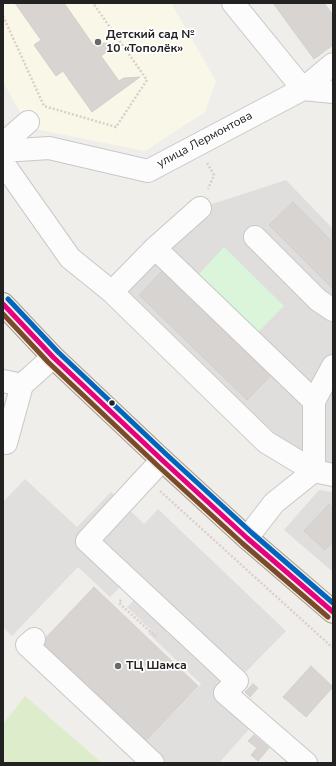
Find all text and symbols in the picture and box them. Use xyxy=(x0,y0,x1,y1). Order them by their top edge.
place label: Детский сад № 10 «Тополёк» xyxy=(106,28,195,56)
marker: Детский сад № 10 «Тополёк» xyxy=(93,37,103,47)
street label: улица Лермонтова xyxy=(155,109,255,171)
unlabelled marker xyxy=(107,398,117,408)
place label: ТЦ Шамса xyxy=(126,659,187,673)
marker: ТЦ Шамса xyxy=(113,661,123,671)

